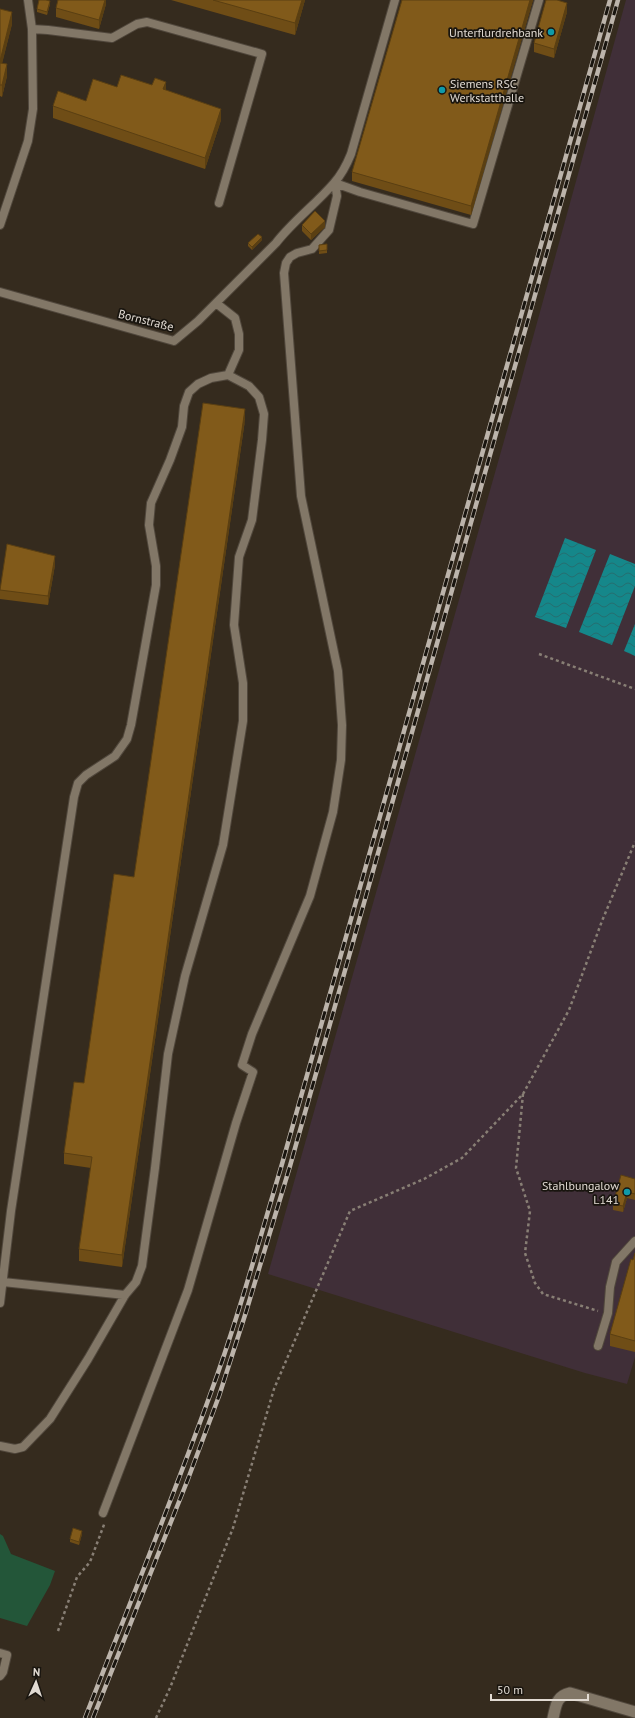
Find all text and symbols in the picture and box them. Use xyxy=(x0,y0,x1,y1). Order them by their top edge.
place label: Unterflurdrehbank xyxy=(449,25,543,40)
marker: Unterflurdrehbank xyxy=(546,27,556,37)
place label: Siemens RSC Werkstatthalle xyxy=(450,76,524,105)
marker: Siemens RSC Werkstatthalle xyxy=(437,85,447,95)
street label: Bornstraße xyxy=(117,306,175,334)
place label: Stahlbungalow L141 xyxy=(542,1178,619,1207)
marker: Stahlbungalow L141 xyxy=(622,1187,632,1197)
north arrow xyxy=(16,1662,56,1702)
text: N xyxy=(33,1665,41,1679)
scale bar xyxy=(491,1676,588,1702)
text: 50 m xyxy=(497,1682,523,1697)

